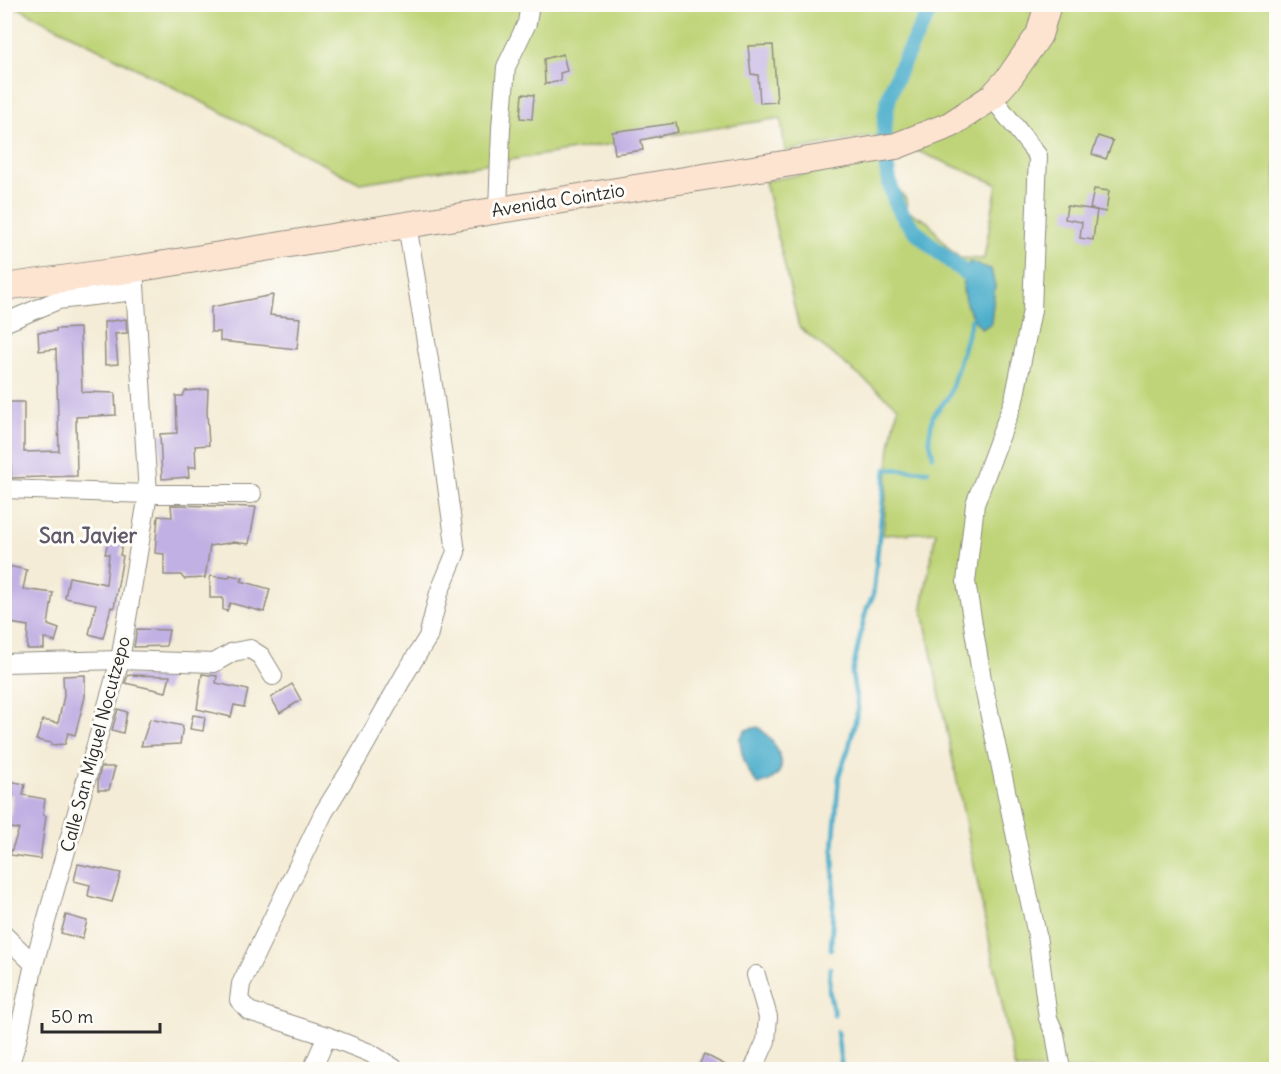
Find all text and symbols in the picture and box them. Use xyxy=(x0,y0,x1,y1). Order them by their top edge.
street label: Avenida Cointzio xyxy=(490,178,626,222)
district label: San Javier xyxy=(39,522,138,549)
street label: Calle San Miguel Nocutzepo xyxy=(55,634,135,854)
scale bar xyxy=(42,996,160,1034)
text: 50 m xyxy=(51,1005,93,1028)

